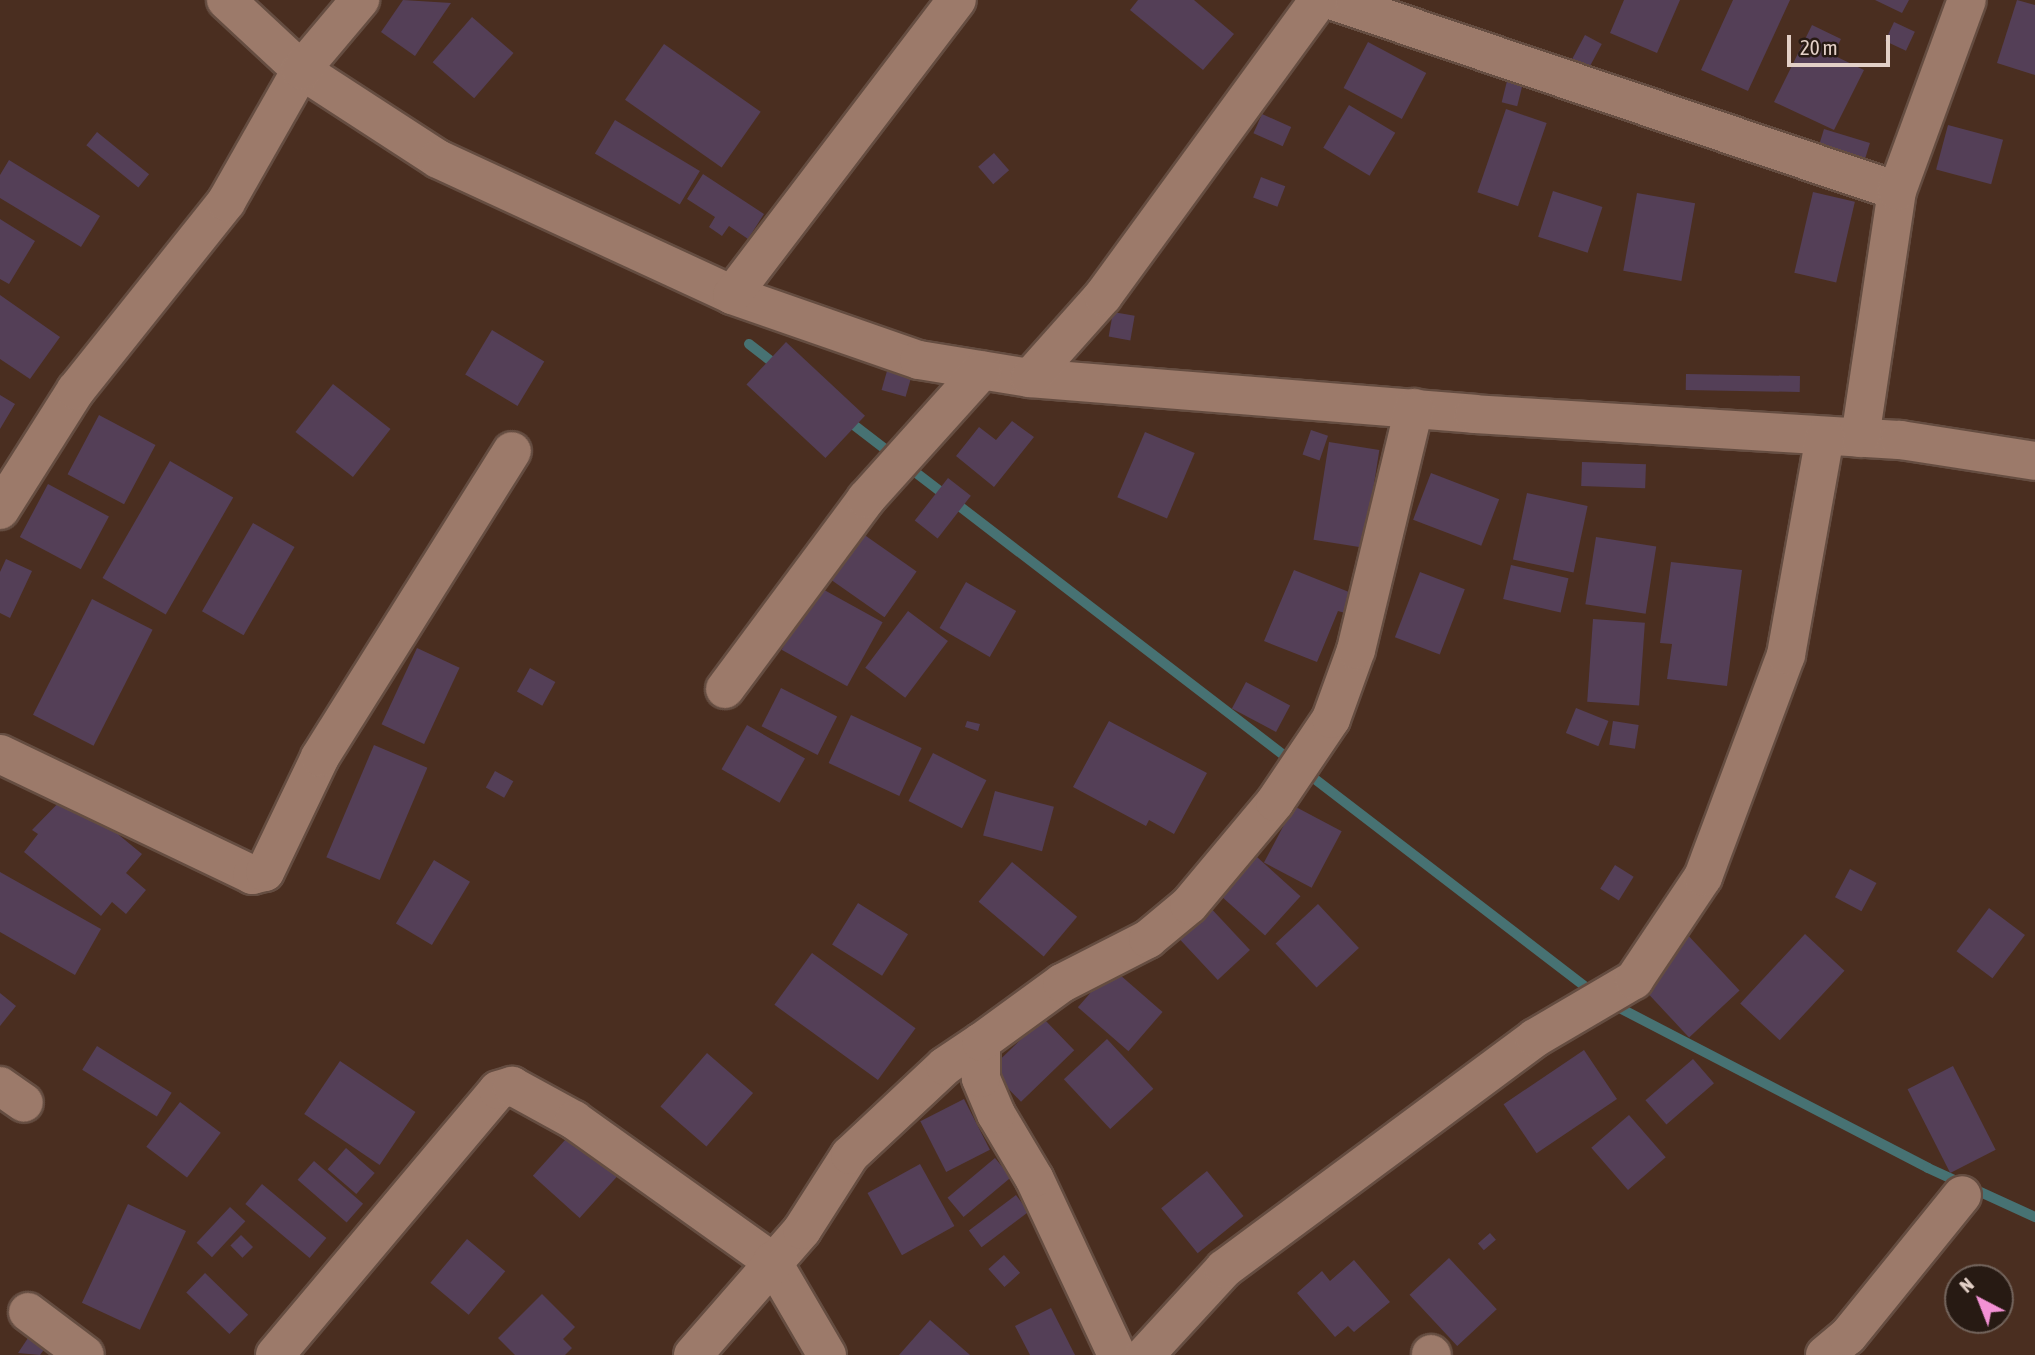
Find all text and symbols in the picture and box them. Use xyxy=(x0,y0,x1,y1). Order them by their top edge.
scale bar xyxy=(1790,21,1893,65)
text: 20 m xyxy=(1800,35,1838,59)
north arrow xyxy=(1944,1264,2014,1334)
text: N xyxy=(1955,1273,1978,1297)

